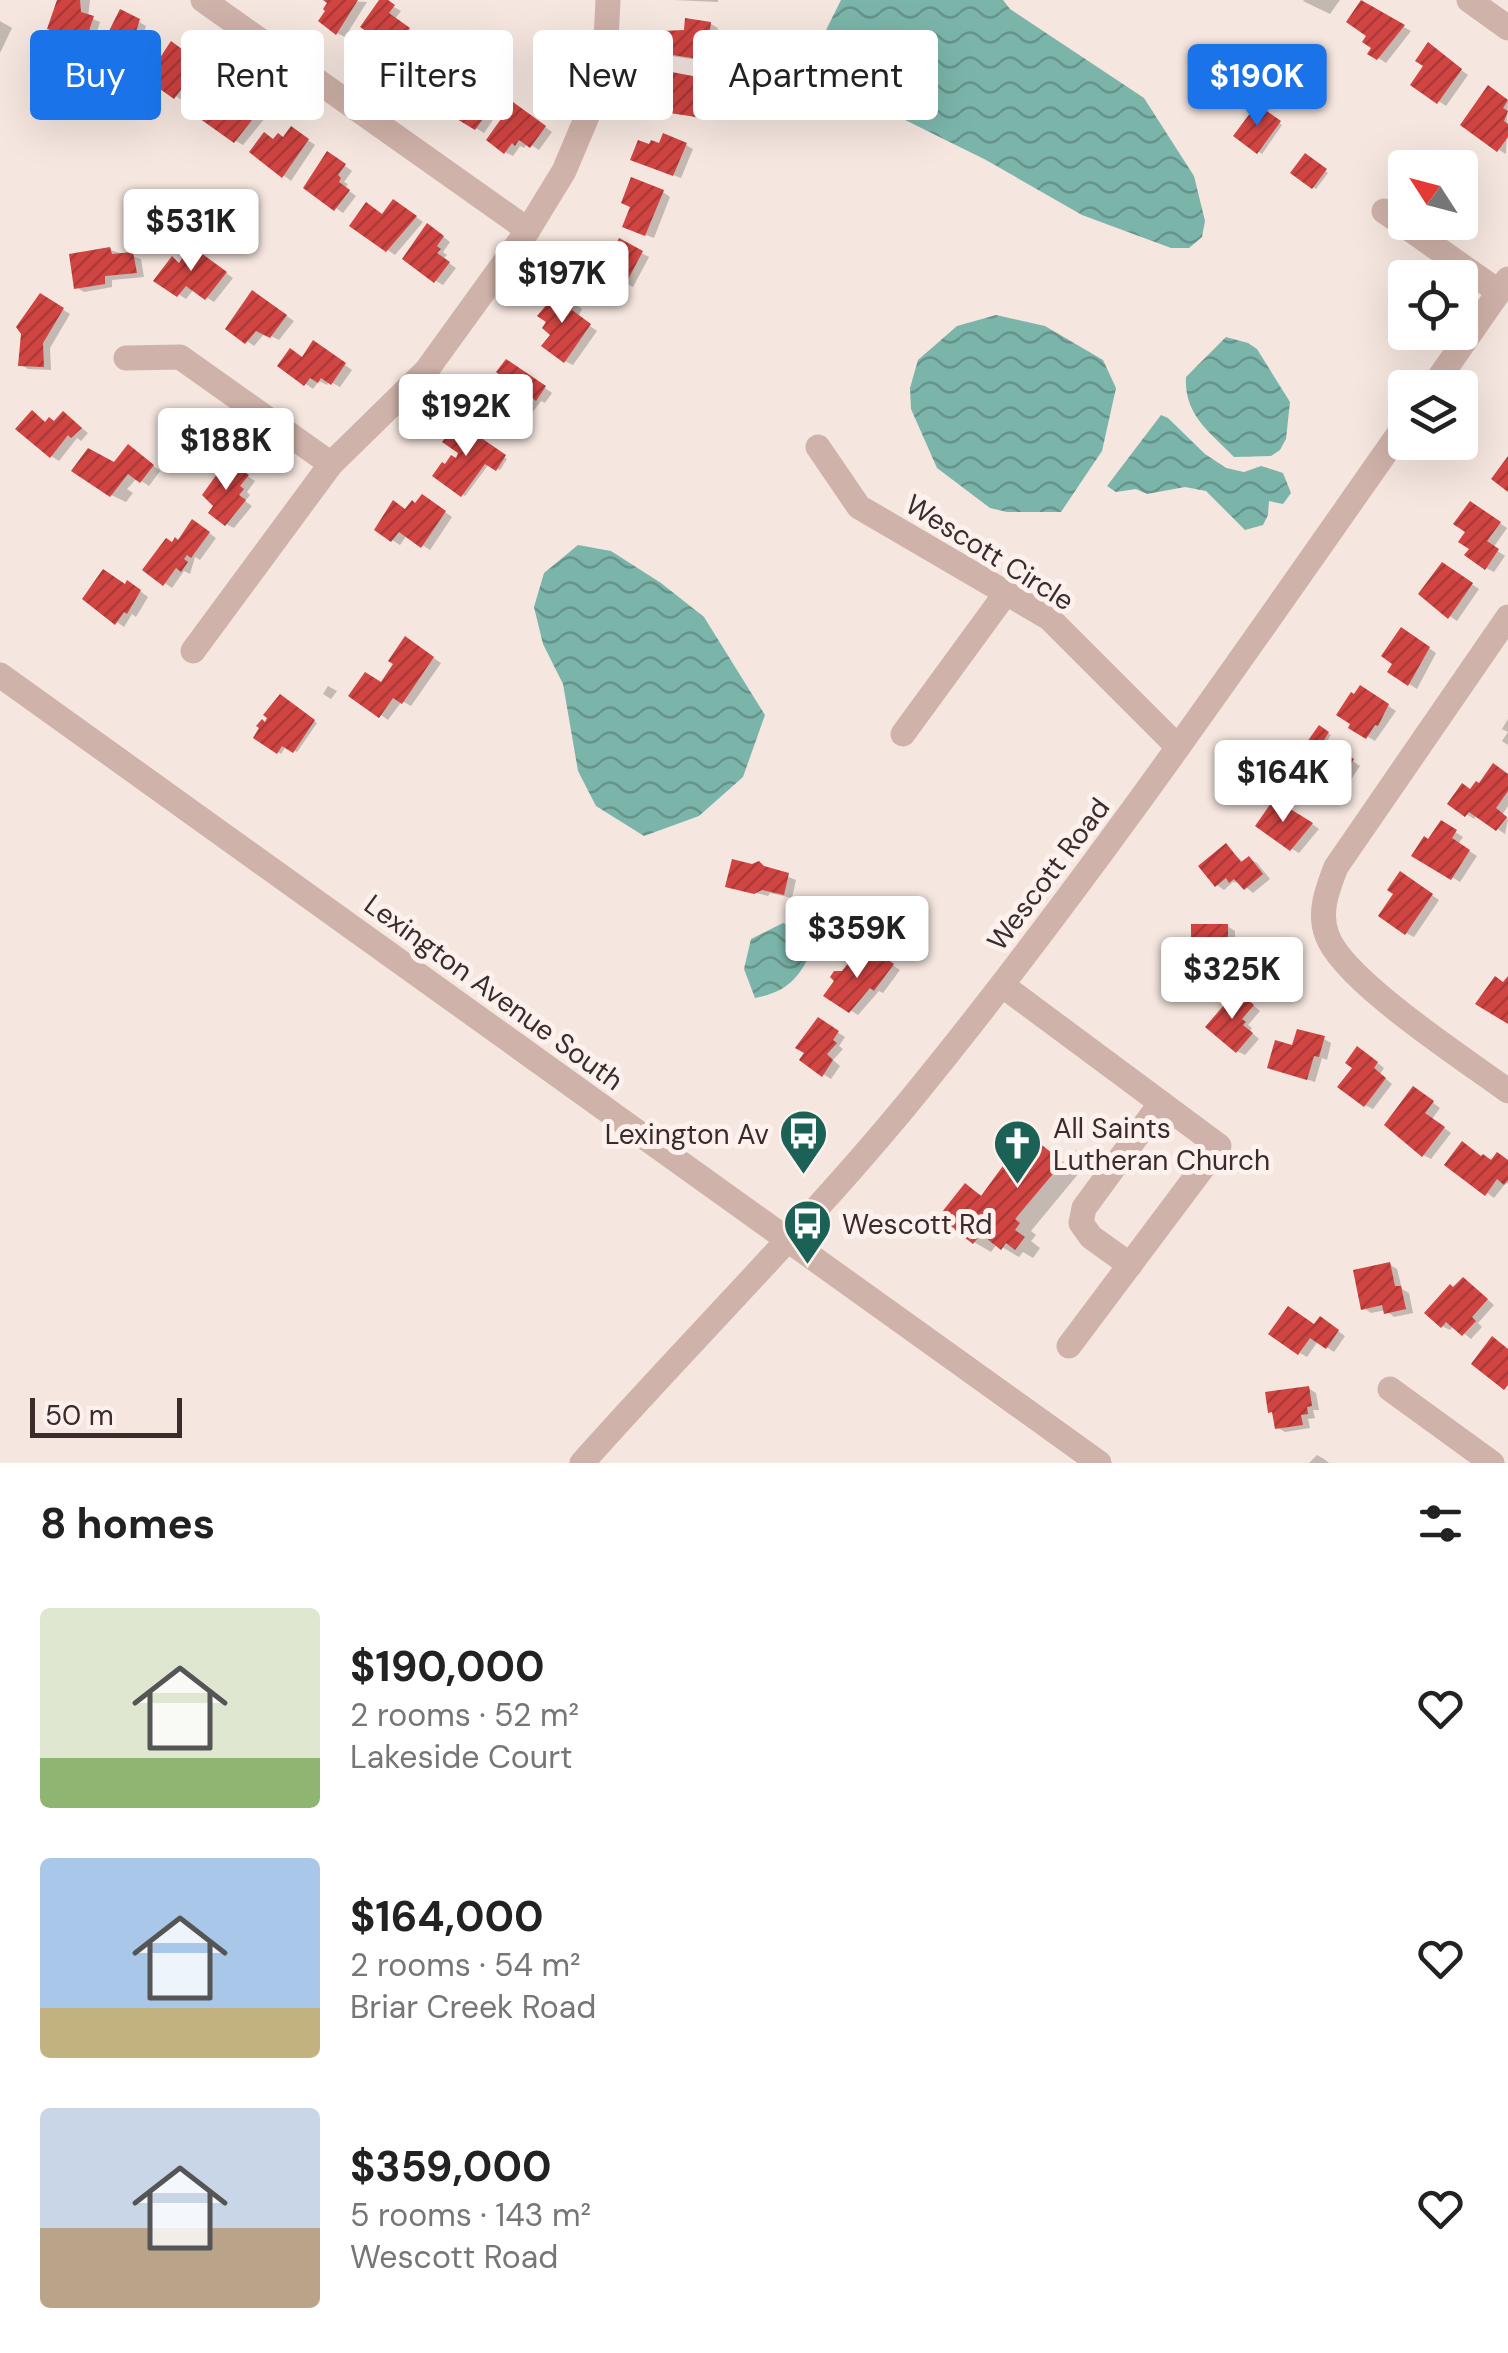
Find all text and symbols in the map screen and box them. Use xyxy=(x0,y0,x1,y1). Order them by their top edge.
chip: Buy xyxy=(30,30,161,120)
chip: Rent xyxy=(181,30,324,120)
chip: Filters xyxy=(344,30,513,120)
chip: New xyxy=(533,30,673,120)
chip: Apartment xyxy=(693,30,938,120)
pin: $190K xyxy=(1187,44,1327,129)
text: $190K xyxy=(1210,55,1304,97)
north arrow xyxy=(1388,150,1478,240)
map controls xyxy=(1388,150,1478,460)
pin: $531K xyxy=(121,189,261,274)
text: $531K xyxy=(146,200,236,242)
pin: $197K xyxy=(492,241,632,326)
text: $197K xyxy=(517,252,607,294)
button: locate xyxy=(1388,260,1478,350)
button: layers xyxy=(1388,370,1478,460)
pin: $192K xyxy=(396,374,536,459)
text: $192K xyxy=(421,385,511,427)
pin: $188K xyxy=(156,408,296,493)
text: $188K xyxy=(180,419,272,461)
street label: Wescott Circle xyxy=(899,486,1081,619)
pin: $164K xyxy=(1213,740,1353,825)
text: $164K xyxy=(1237,751,1329,793)
street label: Wescott Road xyxy=(979,790,1118,958)
street label: Lexington Avenue South xyxy=(357,886,630,1099)
pin: $359K xyxy=(787,896,927,981)
text: $359K xyxy=(808,907,907,949)
pin: $325K xyxy=(1162,937,1302,1022)
text: $325K xyxy=(1183,948,1281,990)
bus stop icon: Lexington Av xyxy=(778,1108,830,1176)
place label: All Saints Lutheran Church xyxy=(1053,1110,1270,1179)
place label: Lexington Av xyxy=(605,1116,769,1153)
church icon: All Saints Lutheran Church xyxy=(992,1118,1044,1186)
bus stop icon: Wescott Rd xyxy=(781,1198,833,1266)
place label: Wescott Rd xyxy=(842,1206,992,1243)
scale bar xyxy=(30,1393,182,1438)
text: 50 m xyxy=(45,1397,114,1434)
text: 8 homes xyxy=(40,1496,215,1551)
icon: filters xyxy=(1413,1496,1468,1551)
text: $190,000 xyxy=(350,1639,545,1694)
icon: home xyxy=(120,1648,240,1768)
icon: heart xyxy=(1413,1681,1468,1736)
text: 2 rooms · 52 m² xyxy=(350,1694,579,1736)
text: Lakeside Court xyxy=(350,1736,573,1778)
text: $164,000 xyxy=(350,1889,544,1944)
icon: home xyxy=(120,1898,240,2018)
icon: heart xyxy=(1413,1931,1468,1986)
text: 2 rooms · 54 m² xyxy=(350,1944,581,1986)
text: Briar Creek Road xyxy=(350,1986,596,2028)
text: $359,000 xyxy=(350,2139,552,2194)
icon: home xyxy=(120,2148,240,2268)
icon: heart xyxy=(1413,2181,1468,2236)
text: 5 rooms · 143 m² xyxy=(350,2194,591,2236)
text: Wescott Road xyxy=(350,2236,558,2278)

